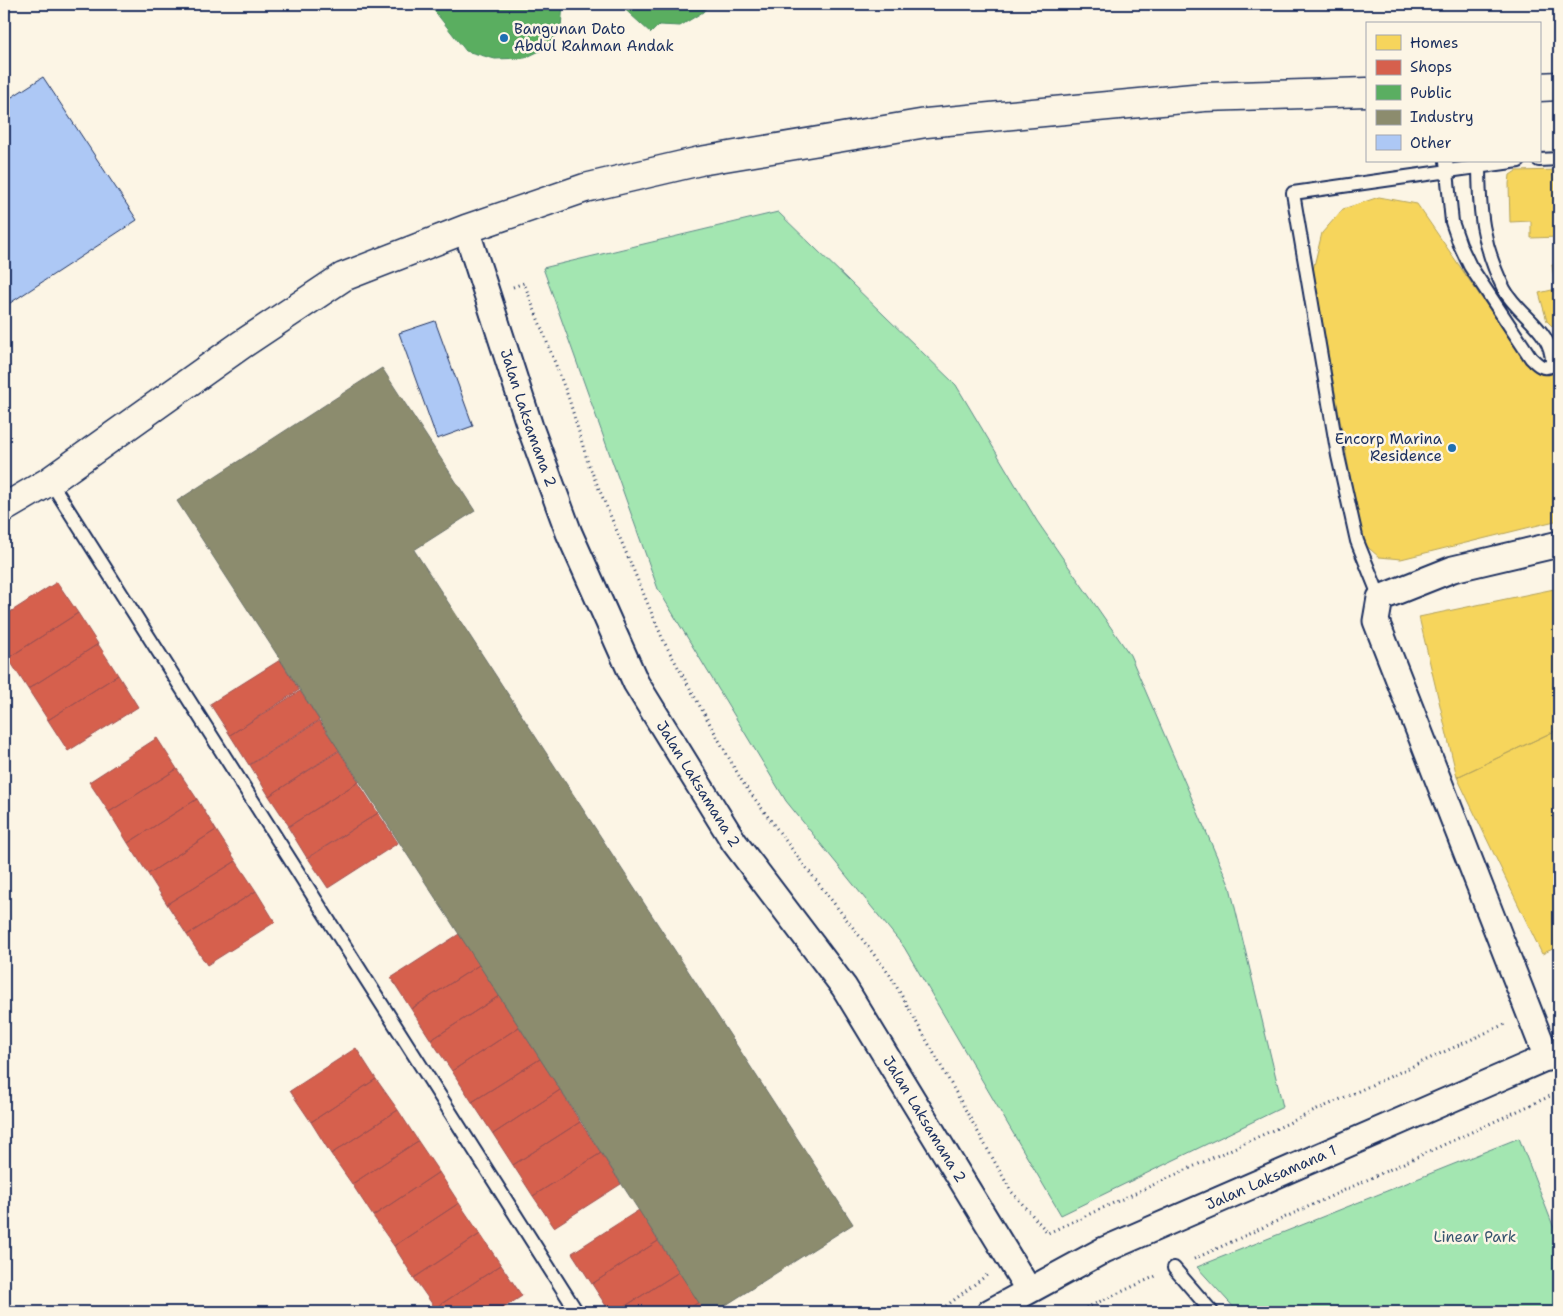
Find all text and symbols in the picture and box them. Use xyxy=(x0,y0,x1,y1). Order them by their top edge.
place label: Bangunan Dato Abdul Rahman Andak xyxy=(514,19,674,56)
legend xyxy=(1366,22,1540,162)
marker: Bangunan Dato Abdul Rahman Andak xyxy=(498,32,510,44)
text: Homes xyxy=(1410,33,1458,53)
text: Shops xyxy=(1410,57,1452,77)
text: Public xyxy=(1410,83,1452,103)
text: Industry xyxy=(1410,107,1474,127)
text: Other xyxy=(1410,133,1452,153)
street label: Jalan Laksamana 2 xyxy=(495,346,561,490)
place label: Encorp Marina Residence xyxy=(1335,429,1443,466)
marker: Encorp Marina Residence xyxy=(1446,442,1458,454)
street label: Jalan Laksamana 2 xyxy=(652,717,745,851)
street label: Jalan Laksamana 2 xyxy=(878,1052,971,1186)
street label: Jalan Laksamana 1 xyxy=(1203,1140,1340,1215)
park label: Linear Park xyxy=(1434,1227,1516,1247)

